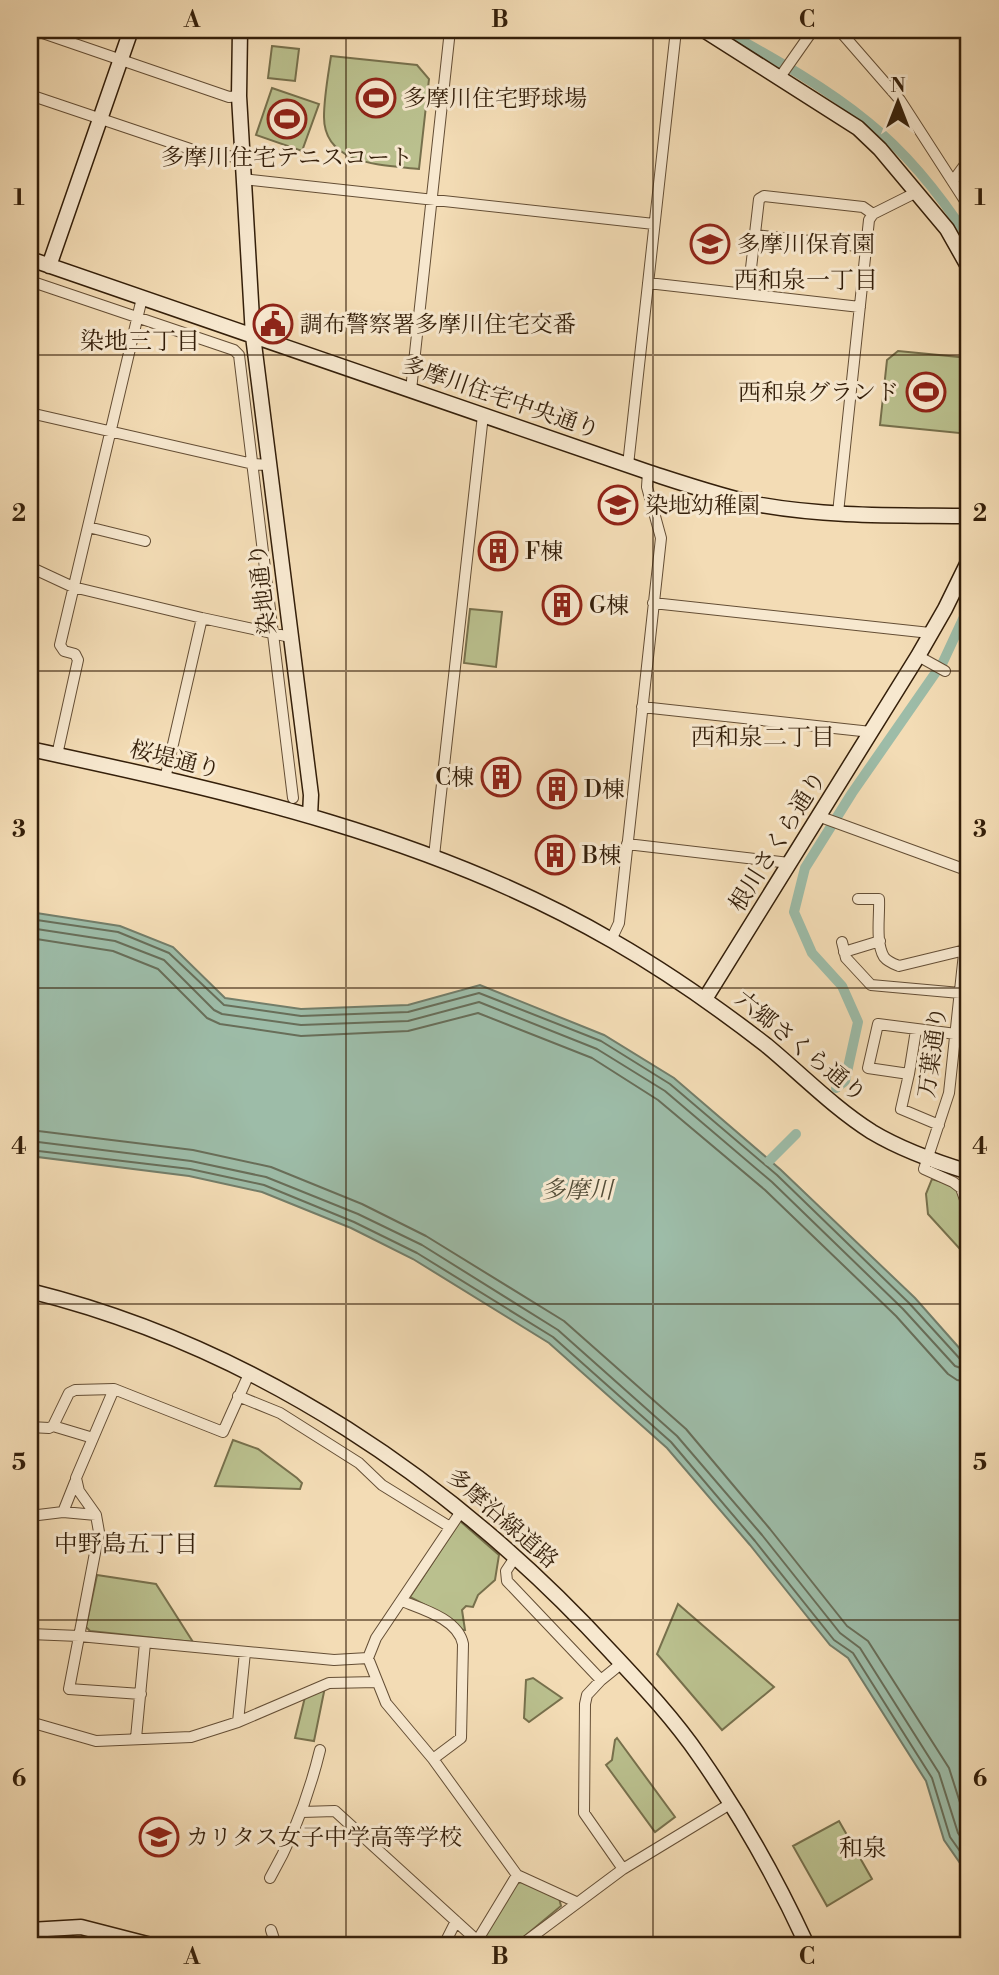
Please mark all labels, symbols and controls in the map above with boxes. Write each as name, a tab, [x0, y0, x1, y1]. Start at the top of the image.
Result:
text: A	[183, 6, 201, 34]
text: B	[491, 6, 509, 34]
text: C	[799, 6, 815, 34]
north arrow	[862, 66, 932, 136]
text: N	[890, 74, 906, 98]
sports icon: 多摩川住宅野球場	[355, 77, 397, 119]
place label: 多摩川住宅野球場	[403, 85, 587, 113]
sports icon: 多摩川住宅テニスコート	[266, 98, 308, 140]
place label: 多摩川住宅テニスコート	[161, 144, 413, 172]
text: 1	[13, 184, 25, 212]
text: 1	[974, 184, 986, 212]
school or university icon: 多摩川保育園	[689, 223, 731, 265]
place label: 多摩川保育園	[737, 231, 875, 259]
district label: 西和泉一丁目	[734, 266, 878, 296]
public building icon: 調布警察署多摩川住宅交番	[252, 303, 294, 345]
place label: 調布警察署多摩川住宅交番	[300, 311, 576, 339]
district label: 染地三丁目	[80, 327, 200, 357]
street label: 多摩川住宅中央通り	[398, 351, 603, 445]
sports icon: 西和泉グランド	[905, 371, 947, 413]
place label: 西和泉グランド	[738, 379, 899, 407]
school or university icon: 染地幼稚園	[597, 484, 639, 526]
place label: 染地幼稚園	[645, 492, 760, 520]
text: 2	[12, 500, 26, 528]
text: 2	[973, 500, 987, 528]
building icon: F棟	[477, 530, 519, 572]
place label: F棟	[525, 538, 563, 566]
street label: 染地通り	[243, 542, 282, 636]
building icon: G棟	[541, 584, 583, 626]
place label: G棟	[589, 592, 629, 620]
district label: 西和泉二丁目	[691, 723, 835, 753]
street label: 桜堤通り	[127, 735, 223, 785]
building icon: C棟	[480, 756, 522, 798]
place label: C棟	[435, 764, 474, 792]
street label: 根川さくら通り	[723, 766, 832, 917]
building icon: D棟	[536, 768, 578, 810]
place label: D棟	[584, 776, 625, 804]
text: 3	[12, 816, 26, 844]
text: 3	[973, 816, 987, 844]
building icon: B棟	[534, 834, 576, 876]
place label: B棟	[581, 842, 621, 870]
street label: 六郷さくら通り	[729, 985, 872, 1108]
street label: 万葉通り	[913, 1005, 953, 1100]
text: 4	[11, 1133, 27, 1161]
text: 4	[972, 1133, 988, 1161]
water label: 多摩川	[541, 1176, 616, 1206]
text: 5	[12, 1449, 26, 1477]
text: 5	[973, 1449, 987, 1477]
street label: 多摩沿線道路	[441, 1463, 564, 1575]
district label: 中野島五丁目	[54, 1530, 198, 1560]
text: 6	[12, 1765, 26, 1793]
text: 6	[973, 1765, 987, 1793]
school or university icon: カリタス女子中学高等学校	[138, 1816, 180, 1858]
place label: カリタス女子中学高等学校	[186, 1824, 462, 1852]
district label: 和泉	[839, 1834, 887, 1864]
text: A	[183, 1943, 201, 1971]
text: B	[491, 1943, 509, 1971]
text: C	[799, 1943, 815, 1971]

